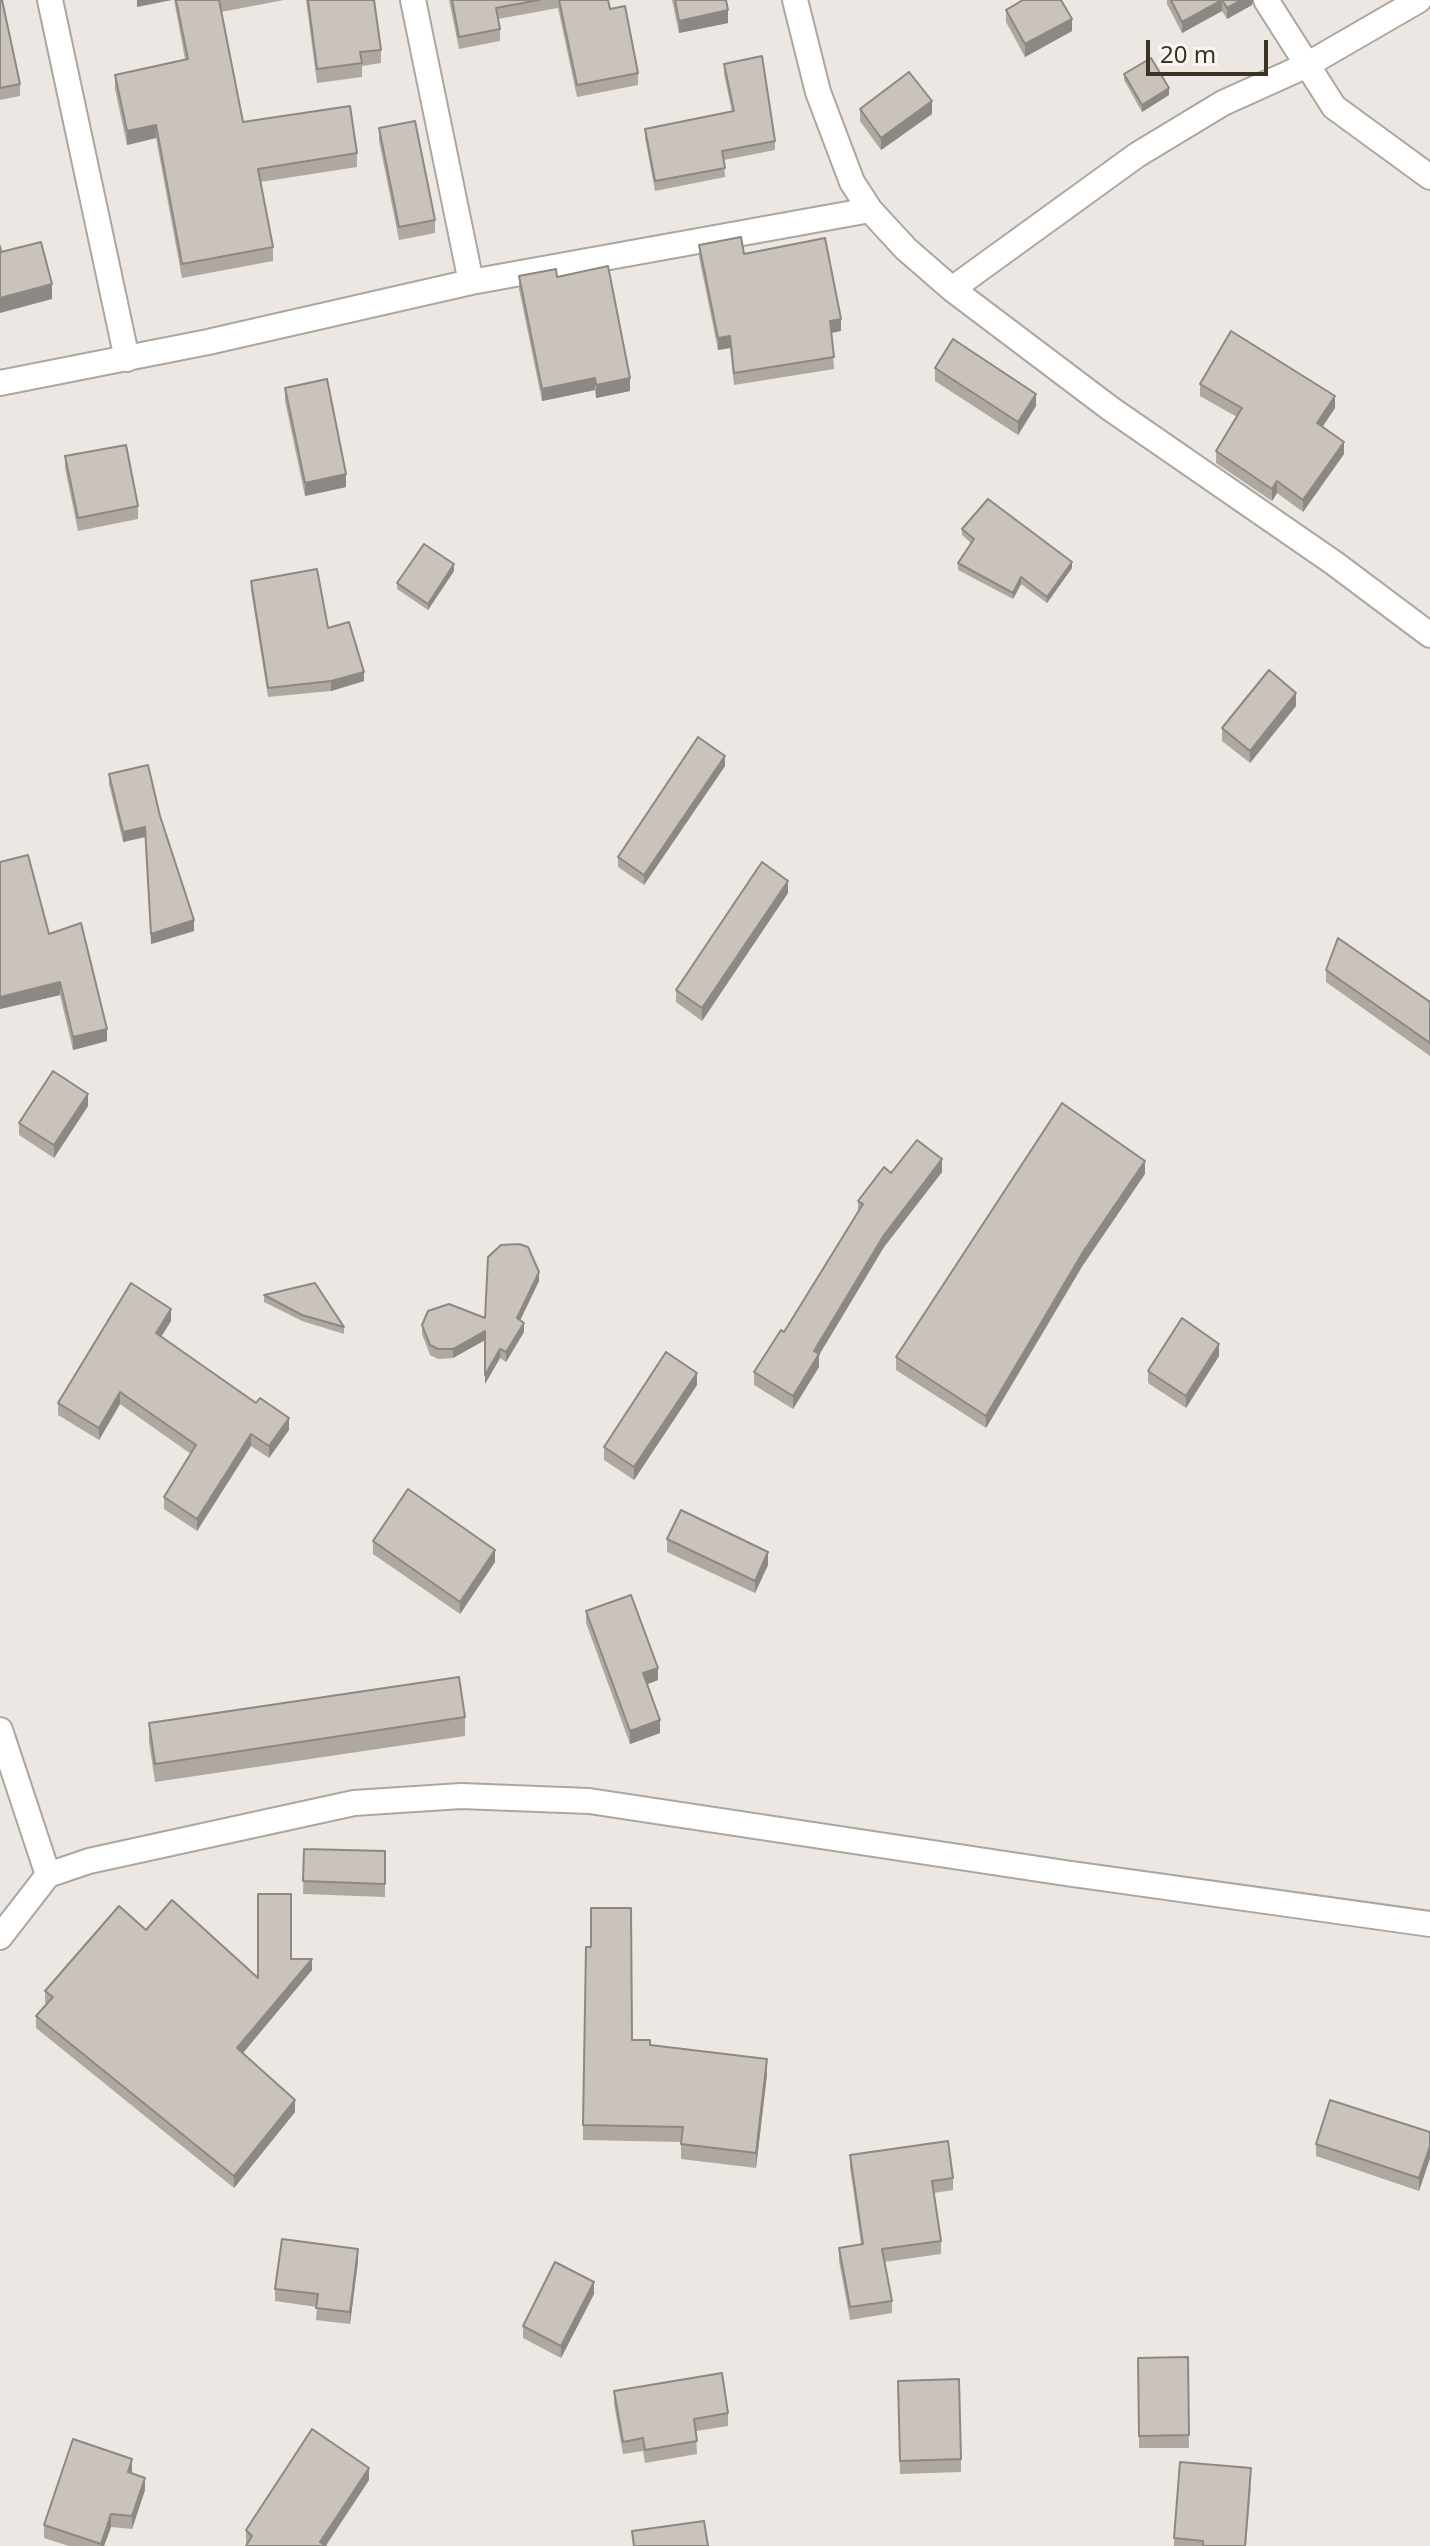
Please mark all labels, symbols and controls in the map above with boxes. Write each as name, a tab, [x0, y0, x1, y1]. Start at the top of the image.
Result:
scale bar	[1150, 24, 1272, 74]
text: 20 m	[1160, 37, 1216, 70]

